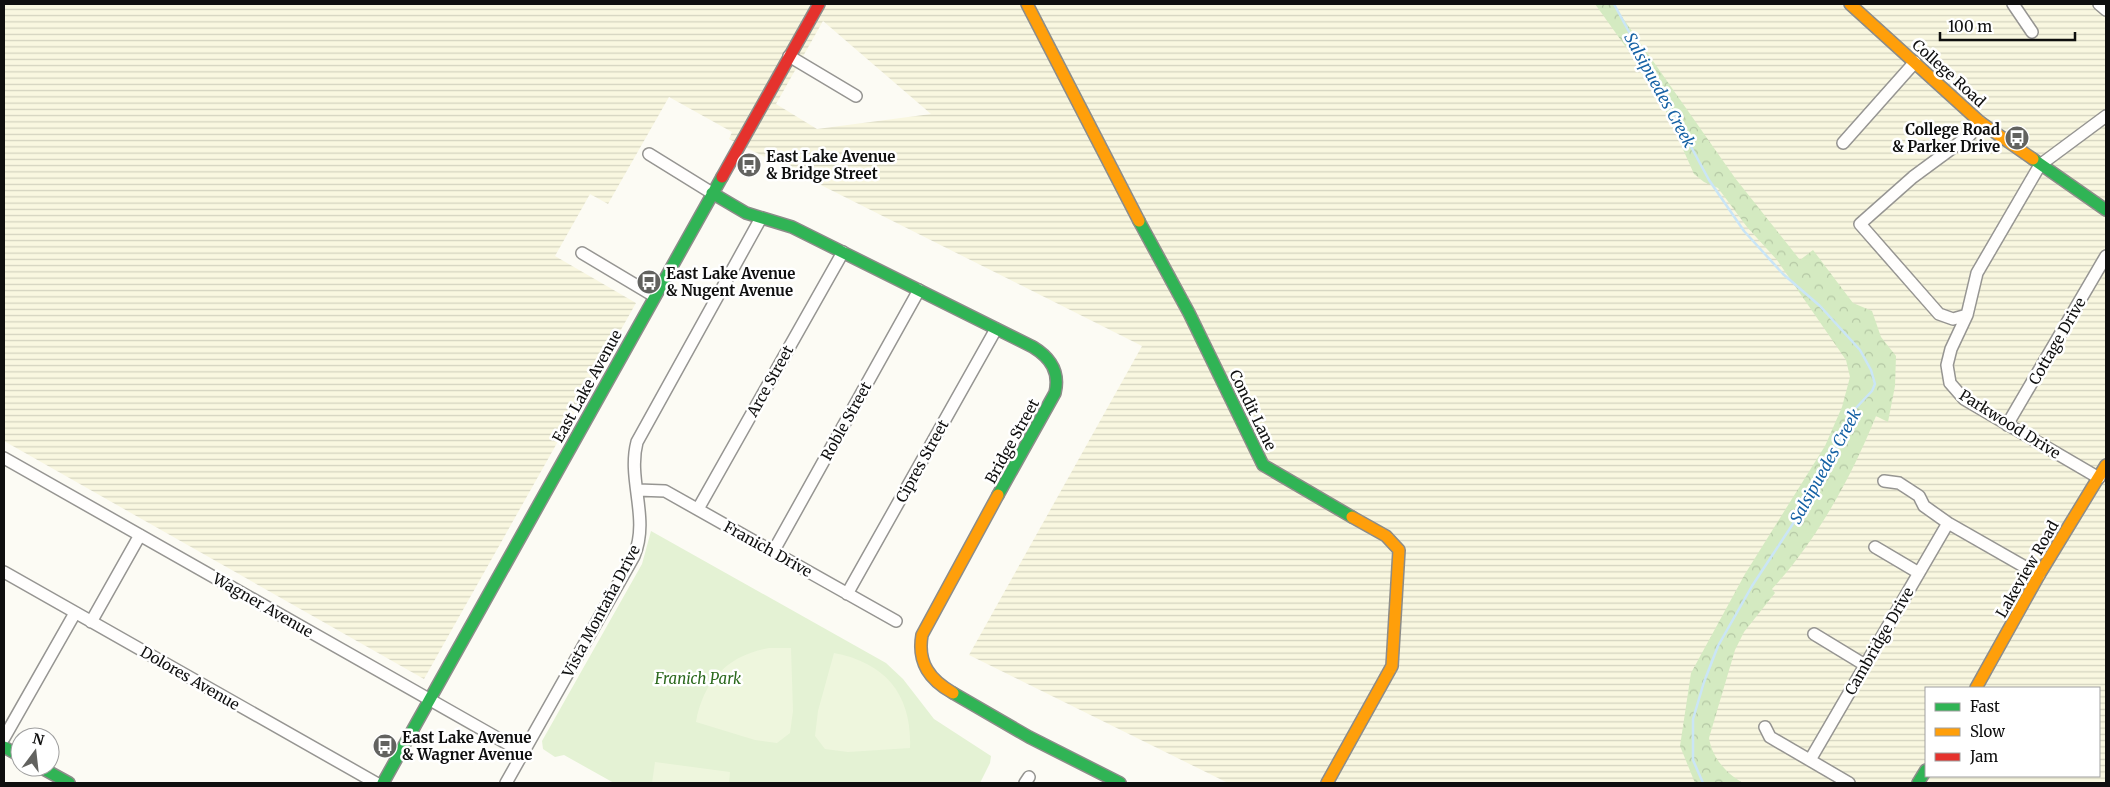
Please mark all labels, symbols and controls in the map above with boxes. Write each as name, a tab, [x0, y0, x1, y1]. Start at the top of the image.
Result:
scale bar	[1940, 10, 2075, 42]
text: 100 m	[1948, 17, 1992, 36]
water label: Salsipuedes Creek	[1620, 29, 1700, 151]
street label: College Road	[1908, 35, 1990, 111]
place label: College Road & Parker Drive	[1892, 120, 2000, 156]
bus stop icon: College Road & Parker Drive	[2004, 125, 2030, 151]
place label: East Lake Avenue & Bridge Street	[766, 147, 895, 183]
bus stop icon: East Lake Avenue & Bridge Street	[736, 152, 762, 178]
place label: East Lake Avenue & Nugent Avenue	[666, 264, 795, 300]
bus stop icon: East Lake Avenue & Nugent Avenue	[636, 269, 662, 295]
street label: Cottage Drive	[2024, 294, 2090, 388]
street label: East Lake Avenue	[548, 326, 626, 446]
street label: Arce Street	[742, 342, 797, 421]
street label: Condit Lane	[1225, 367, 1281, 453]
street label: Roble Street	[817, 378, 875, 464]
street label: Parkwood Drive	[1956, 385, 2064, 463]
street label: Bridge Street	[981, 395, 1043, 487]
water label: Salsipuedes Creek	[1785, 405, 1865, 527]
street label: Cipres Street	[891, 416, 953, 506]
street label: Franich Drive	[721, 517, 816, 581]
street label: Lakeview Road	[1992, 517, 2062, 621]
street label: Vista Montaña Drive	[558, 541, 644, 681]
street label: Wagner Avenue	[209, 568, 317, 641]
street label: Cambridge Drive	[1840, 584, 1918, 698]
street label: Dolores Avenue	[137, 642, 243, 714]
park label: Franich Park	[654, 669, 742, 688]
legend	[1925, 687, 2100, 777]
text: Fast	[1970, 697, 2000, 716]
text: Slow	[1970, 722, 2005, 741]
north arrow	[10, 727, 60, 777]
place label: East Lake Avenue & Wagner Avenue	[402, 728, 532, 764]
text: N	[31, 729, 46, 750]
bus stop icon: East Lake Avenue & Wagner Avenue	[372, 733, 398, 759]
text: Jam	[1969, 747, 1998, 766]

